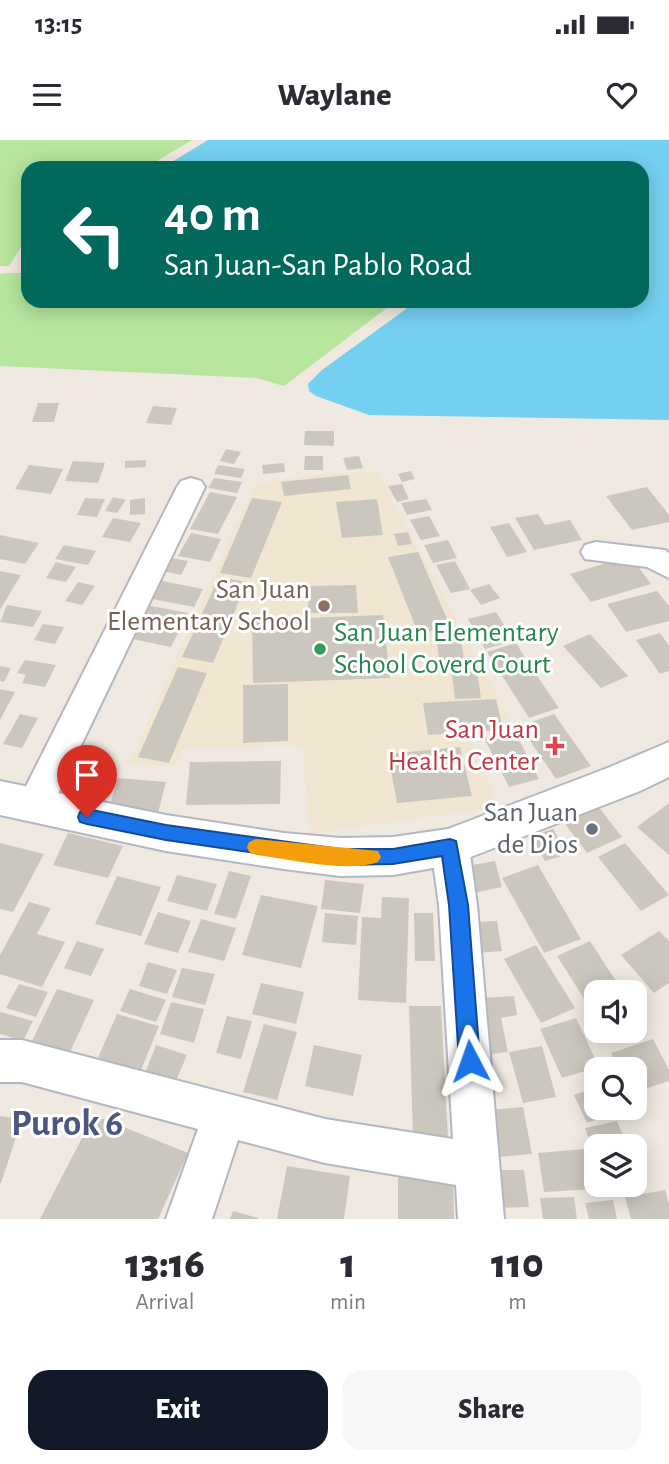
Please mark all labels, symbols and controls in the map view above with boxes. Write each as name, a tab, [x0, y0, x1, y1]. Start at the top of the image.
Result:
text: 13:15	[35, 11, 82, 37]
icon: menu	[28, 76, 66, 114]
icon: heart	[603, 76, 641, 114]
text: Waylane	[278, 79, 391, 111]
icon: left	[49, 189, 140, 280]
text: 40 m	[164, 191, 261, 240]
text: San Juan-San Pablo Road	[164, 249, 472, 281]
place label: San Juan Elementary School	[107, 576, 310, 636]
marker: San Juan Elementary School	[316, 598, 332, 614]
place label: San Juan Elementary School Coverd Court	[334, 619, 559, 679]
marker: San Juan Elementary School Coverd Court	[312, 641, 328, 657]
place label: San Juan Health Center	[388, 716, 539, 776]
marker: San Juan Health Center	[545, 736, 565, 756]
pin	[57, 745, 117, 817]
icon: arrive	[68, 756, 106, 794]
place label: San Juan de Dios	[484, 799, 578, 859]
marker: San Juan de Dios	[584, 821, 600, 837]
map controls	[584, 980, 647, 1197]
button: sound	[584, 980, 647, 1043]
position arrow	[433, 1024, 507, 1098]
button: search	[584, 1057, 647, 1120]
district label: Purok 6	[11, 1105, 123, 1142]
button: layers	[584, 1134, 647, 1197]
text: 13:16	[125, 1243, 205, 1285]
text: 1	[340, 1243, 356, 1285]
text: 110	[491, 1243, 544, 1285]
text: Arrival	[135, 1291, 195, 1314]
text: min	[330, 1291, 366, 1314]
text: m	[508, 1291, 527, 1314]
button: Exit	[28, 1370, 328, 1450]
button: Share	[342, 1370, 641, 1450]

